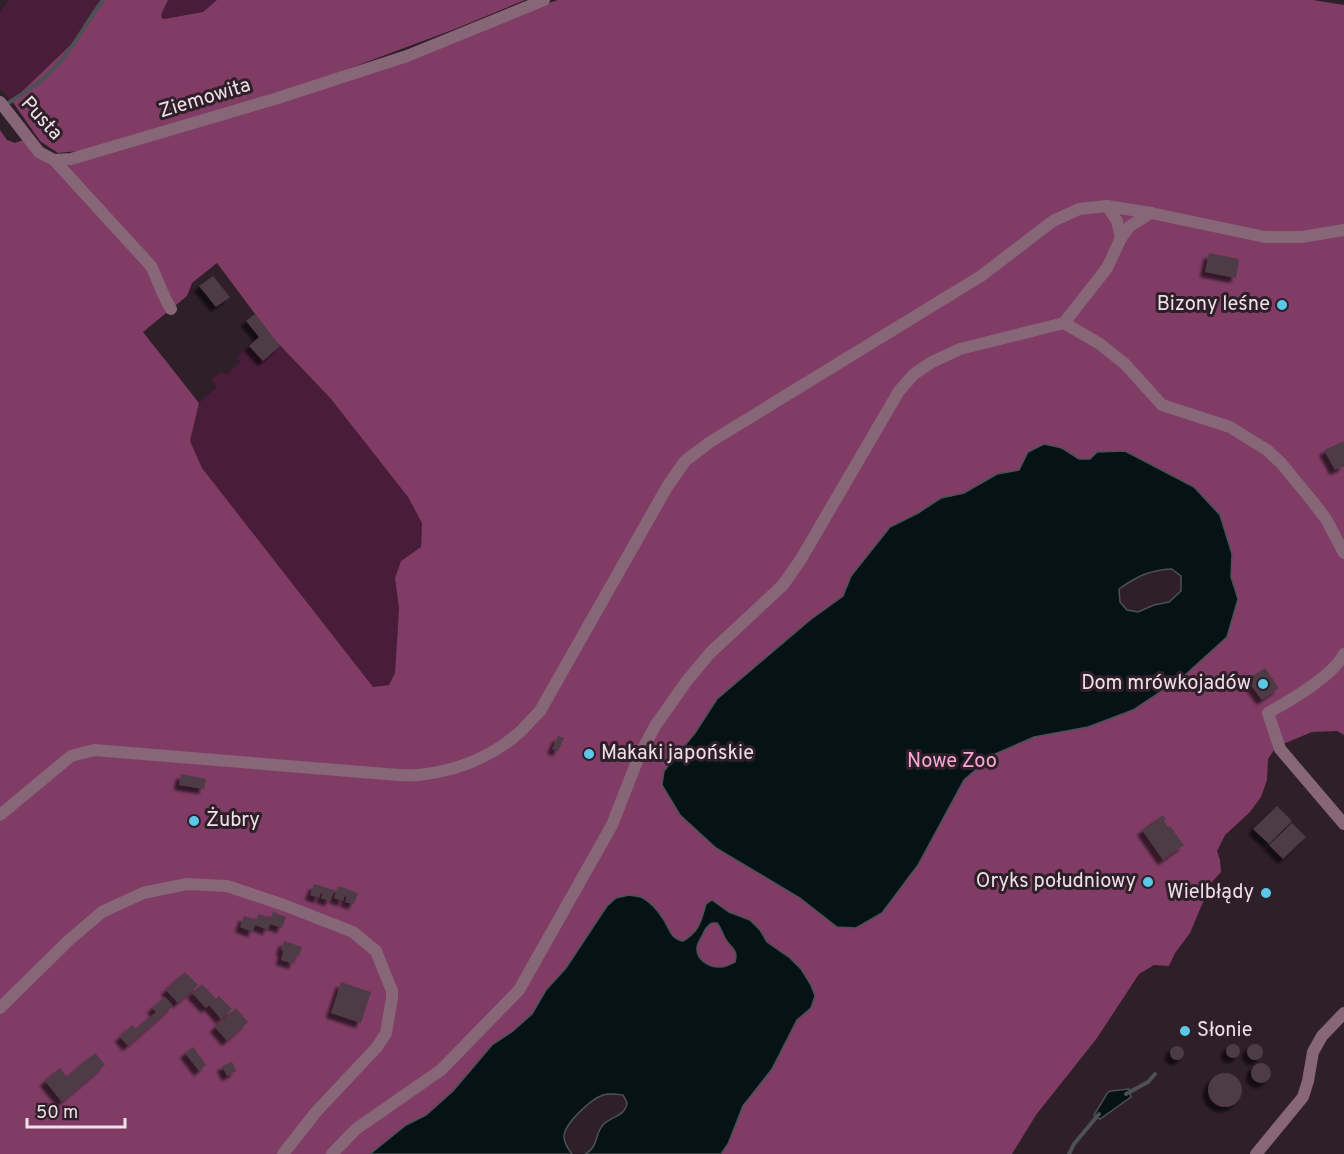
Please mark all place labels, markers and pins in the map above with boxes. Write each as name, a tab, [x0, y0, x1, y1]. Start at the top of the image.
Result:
place label: Bizony leśne	[1157, 292, 1270, 318]
marker: Bizony leśne	[1275, 298, 1289, 312]
place label: Dom mrówkojadów	[1081, 671, 1251, 697]
marker: Dom mrówkojadów	[1256, 677, 1270, 691]
place label: Makaki japońskie	[601, 741, 754, 767]
marker: Makaki japońskie	[582, 747, 596, 761]
place label: Żubry	[206, 807, 260, 834]
marker: Żubry	[187, 814, 201, 828]
place label: Oryks południowy	[976, 869, 1136, 895]
marker: Oryks południowy	[1141, 875, 1155, 889]
place label: Wielbłądy	[1167, 880, 1254, 906]
marker: Wielbłądy	[1259, 886, 1273, 900]
place label: Słonie	[1197, 1018, 1252, 1044]
marker: Słonie	[1178, 1024, 1192, 1038]

